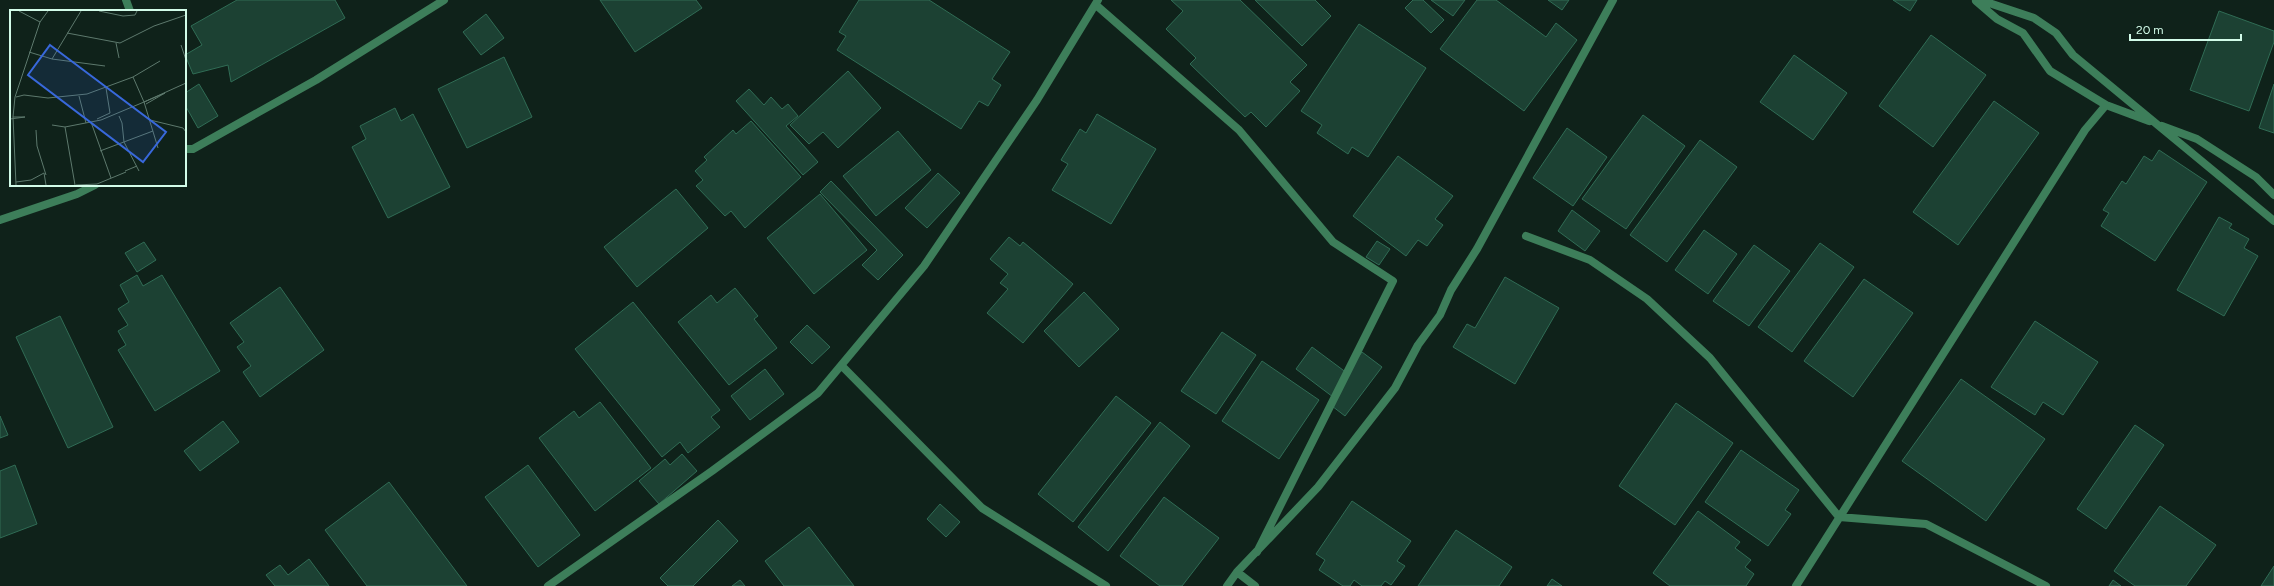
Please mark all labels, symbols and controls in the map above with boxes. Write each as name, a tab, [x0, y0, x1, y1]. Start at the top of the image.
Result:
inset map	[10, 10, 186, 186]
scale bar	[2130, 16, 2241, 42]
text: 20 m	[2136, 23, 2164, 37]

